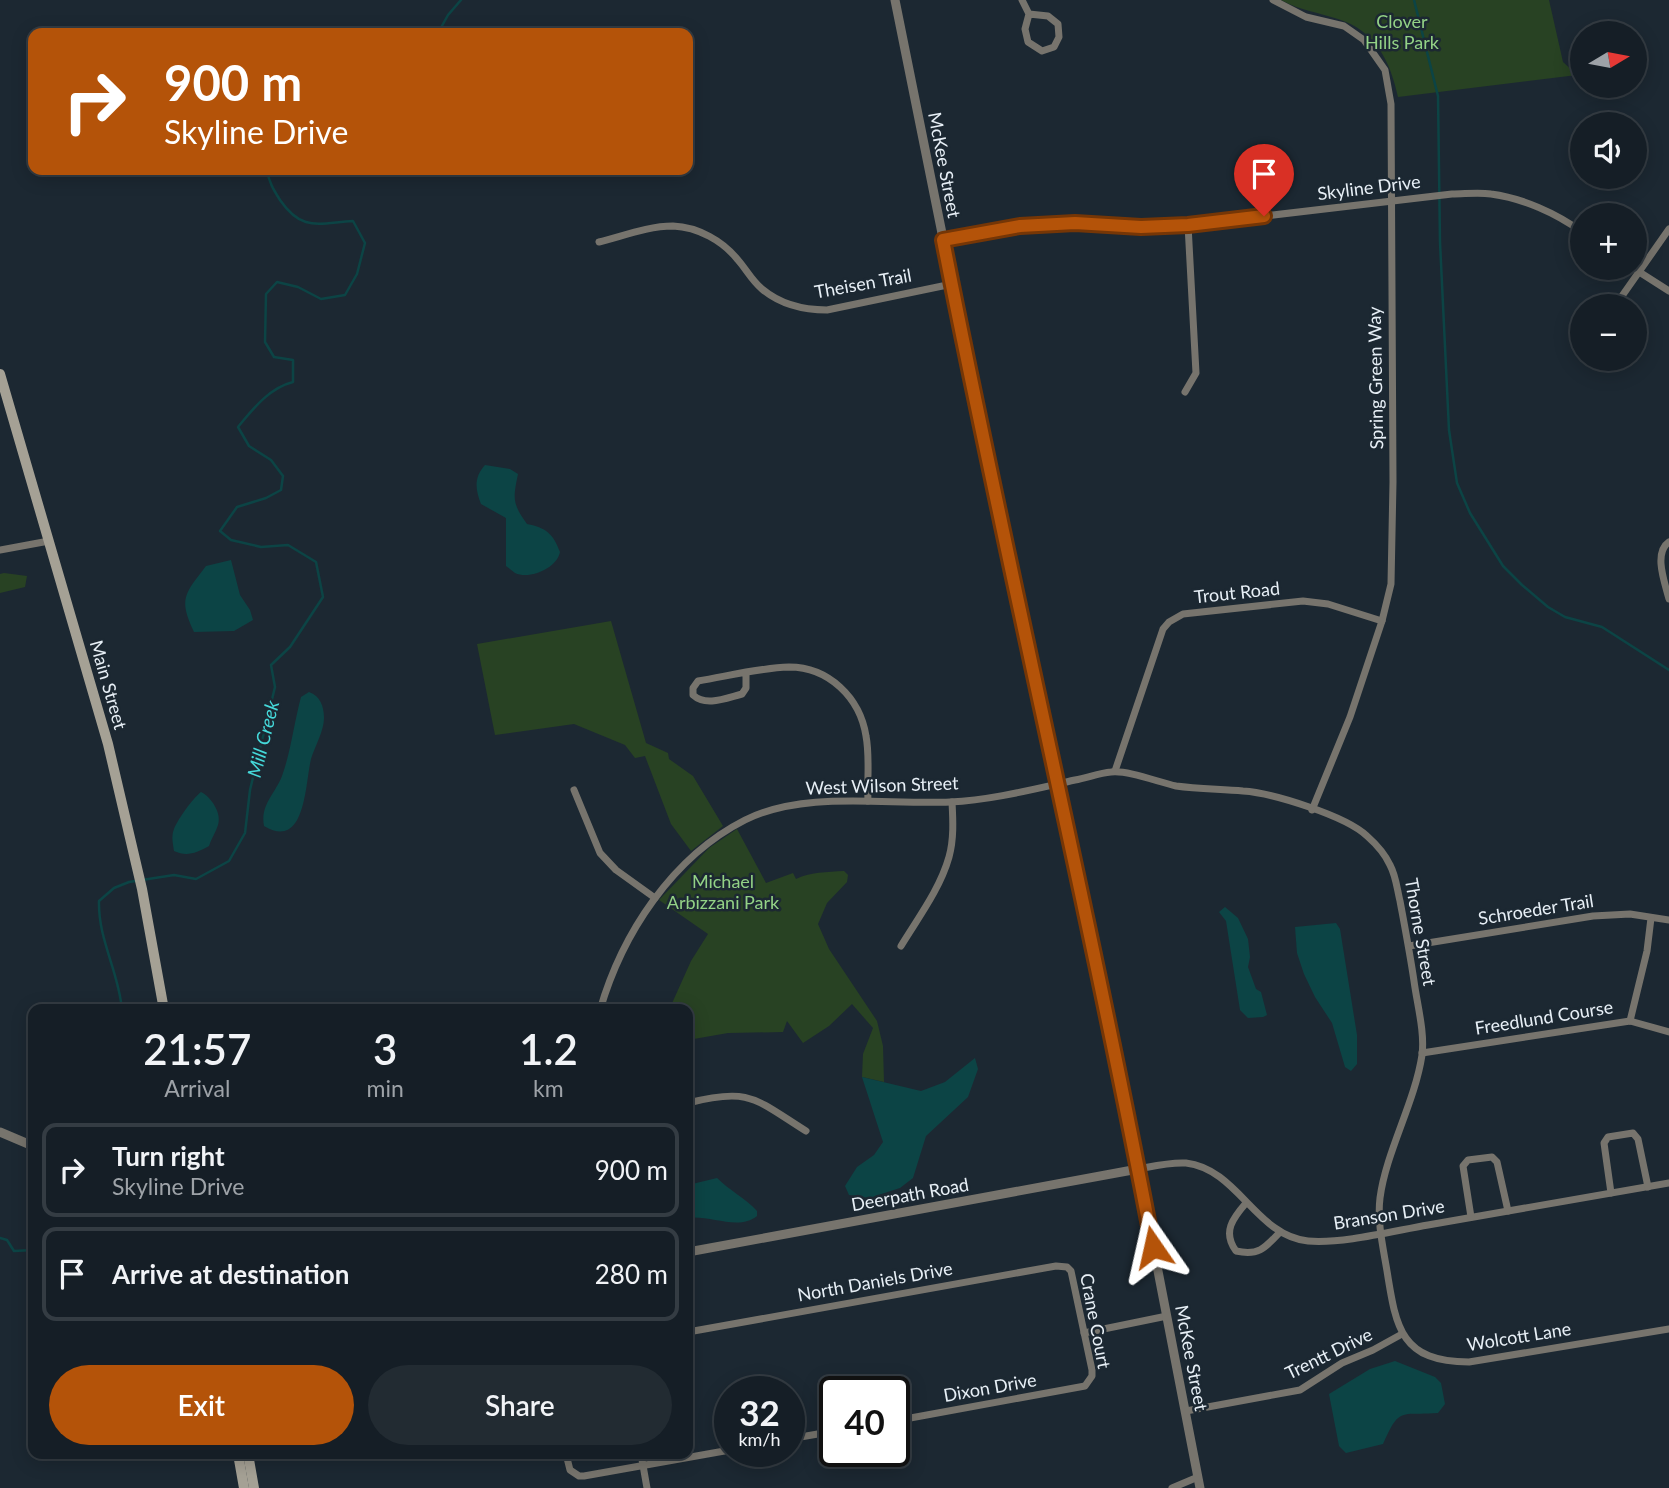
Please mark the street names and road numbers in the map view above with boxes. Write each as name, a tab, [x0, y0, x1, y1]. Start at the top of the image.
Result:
street label: McKee Street	[924, 110, 966, 220]
street label: Skyline Drive	[1316, 170, 1422, 204]
street label: Theisen Trail	[812, 264, 913, 302]
street label: Spring Green Way	[1363, 306, 1387, 450]
street label: Trout Road	[1193, 577, 1281, 607]
street label: Main Street	[86, 638, 132, 732]
street label: West Wilson Street	[805, 771, 959, 799]
street label: Thorne Street	[1401, 876, 1441, 988]
street label: Schroeder Trail	[1477, 889, 1595, 929]
street label: Freedlund Course	[1473, 995, 1614, 1039]
street label: Deerpath Road	[849, 1173, 970, 1215]
street label: Branson Drive	[1332, 1194, 1446, 1234]
street label: North Daniels Drive	[796, 1257, 954, 1305]
street label: Crane Court	[1076, 1271, 1116, 1371]
street label: McKee Street	[1171, 1303, 1213, 1413]
street label: Wolcott Lane	[1465, 1317, 1573, 1355]
street label: Trentt Drive	[1281, 1323, 1376, 1384]
street label: Dixon Drive	[942, 1368, 1038, 1406]

